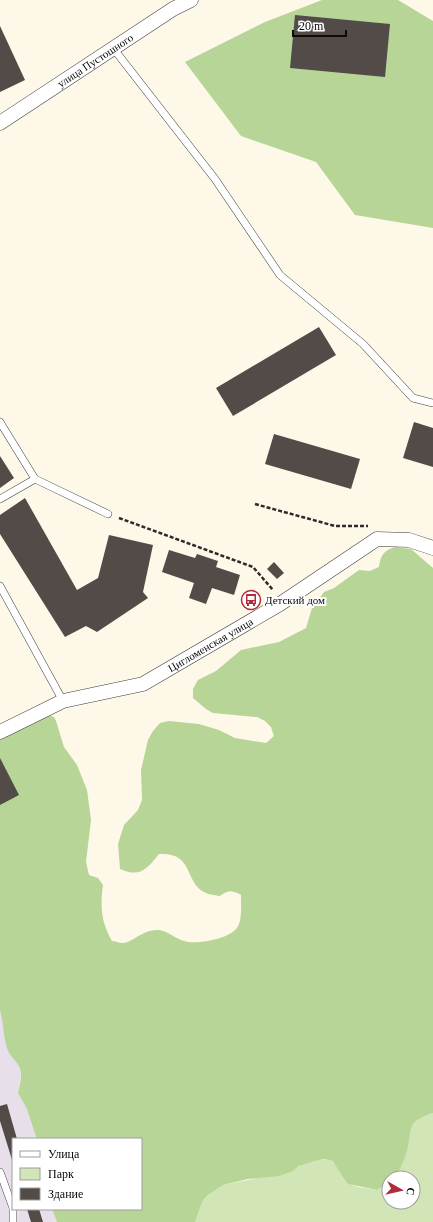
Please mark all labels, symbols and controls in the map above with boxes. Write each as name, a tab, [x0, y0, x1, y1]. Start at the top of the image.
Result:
scale bar	[293, 12, 346, 38]
text: 20 m	[299, 19, 324, 33]
street label: улица Пустошного	[55, 31, 136, 90]
bus stop icon: Детский дом	[240, 589, 262, 611]
place label: Детский дом	[265, 594, 325, 606]
street label: Цигломенская улица	[166, 615, 255, 674]
legend	[12, 1138, 142, 1210]
text: Улица	[48, 1147, 80, 1161]
text: Парк	[48, 1167, 74, 1181]
north arrow	[381, 1170, 421, 1210]
text: Здание	[48, 1187, 83, 1201]
text: С	[404, 1187, 417, 1196]

